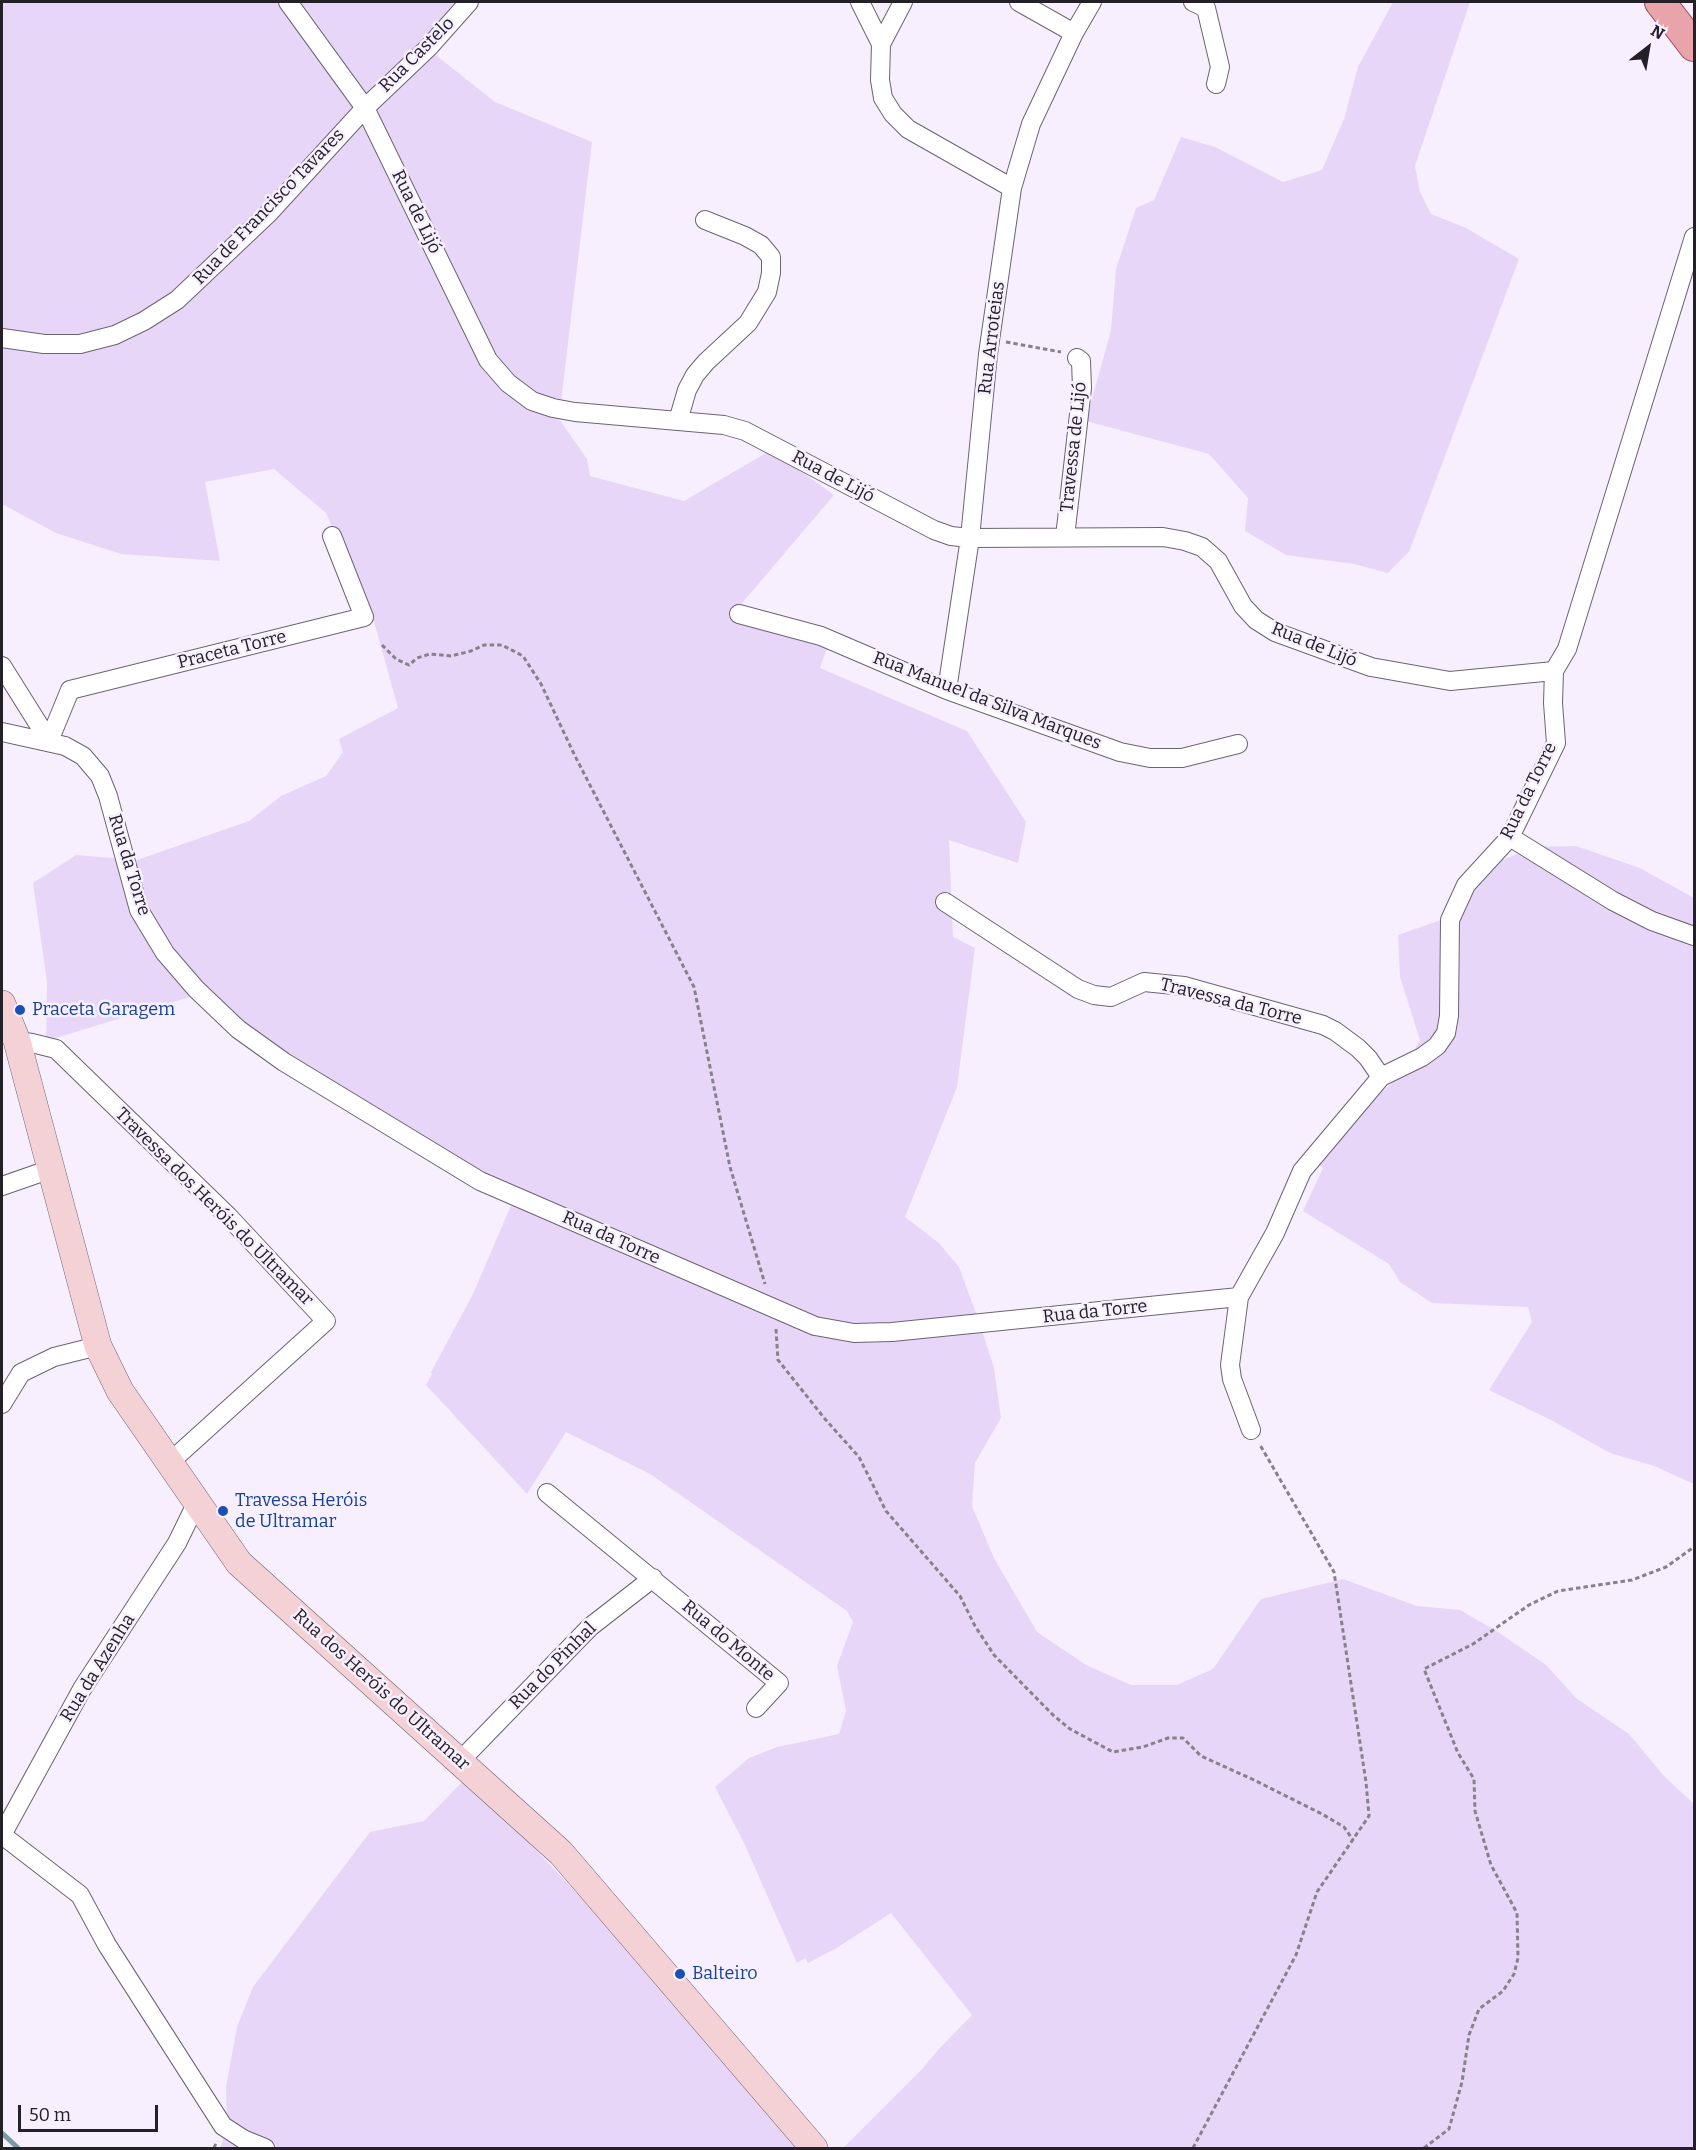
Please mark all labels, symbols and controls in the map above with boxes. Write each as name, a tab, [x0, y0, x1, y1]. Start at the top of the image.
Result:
street label: Rua Castelo	[375, 13, 459, 97]
north arrow	[1618, 18, 1678, 78]
text: N	[1647, 21, 1668, 43]
street label: Rua de Francisco Tavares	[189, 125, 349, 289]
street label: Rua de Lijó	[386, 167, 446, 257]
street label: Rua Arroteias	[974, 280, 1010, 396]
street label: Travessa de Lijó	[1056, 381, 1092, 513]
street label: Rua de Lijó	[788, 446, 878, 508]
street label: Rua de Lijó	[1268, 618, 1360, 672]
street label: Praceta Torre	[175, 626, 289, 674]
street label: Rua Manuel da Silva Marques	[870, 647, 1104, 755]
street label: Rua da Torre	[1496, 739, 1562, 843]
street label: Rua da Torre	[103, 812, 155, 918]
street label: Travessa da Torre	[1158, 974, 1304, 1030]
place label: Praceta Garagem	[32, 999, 175, 1021]
marker: Praceta Garagem	[13, 1003, 27, 1017]
street label: Travessa dos Heróis do Ultramar	[110, 1103, 318, 1311]
street label: Rua da Torre	[559, 1207, 663, 1269]
street label: Rua da Torre	[1042, 1296, 1148, 1328]
place label: Travessa Heróis de Ultramar	[235, 1490, 367, 1532]
marker: Travessa Heróis de Ultramar	[216, 1504, 230, 1518]
street label: Rua do Monte	[677, 1596, 779, 1686]
street label: Rua dos Heróis do Ultramar	[288, 1605, 474, 1775]
street label: Rua da Azenha	[56, 1610, 140, 1726]
street label: Rua do Pinhal	[505, 1618, 601, 1714]
place label: Balteiro	[692, 1963, 758, 1985]
marker: Balteiro	[673, 1967, 687, 1981]
scale bar	[21, 2093, 160, 2131]
text: 50 m	[29, 2104, 71, 2126]

